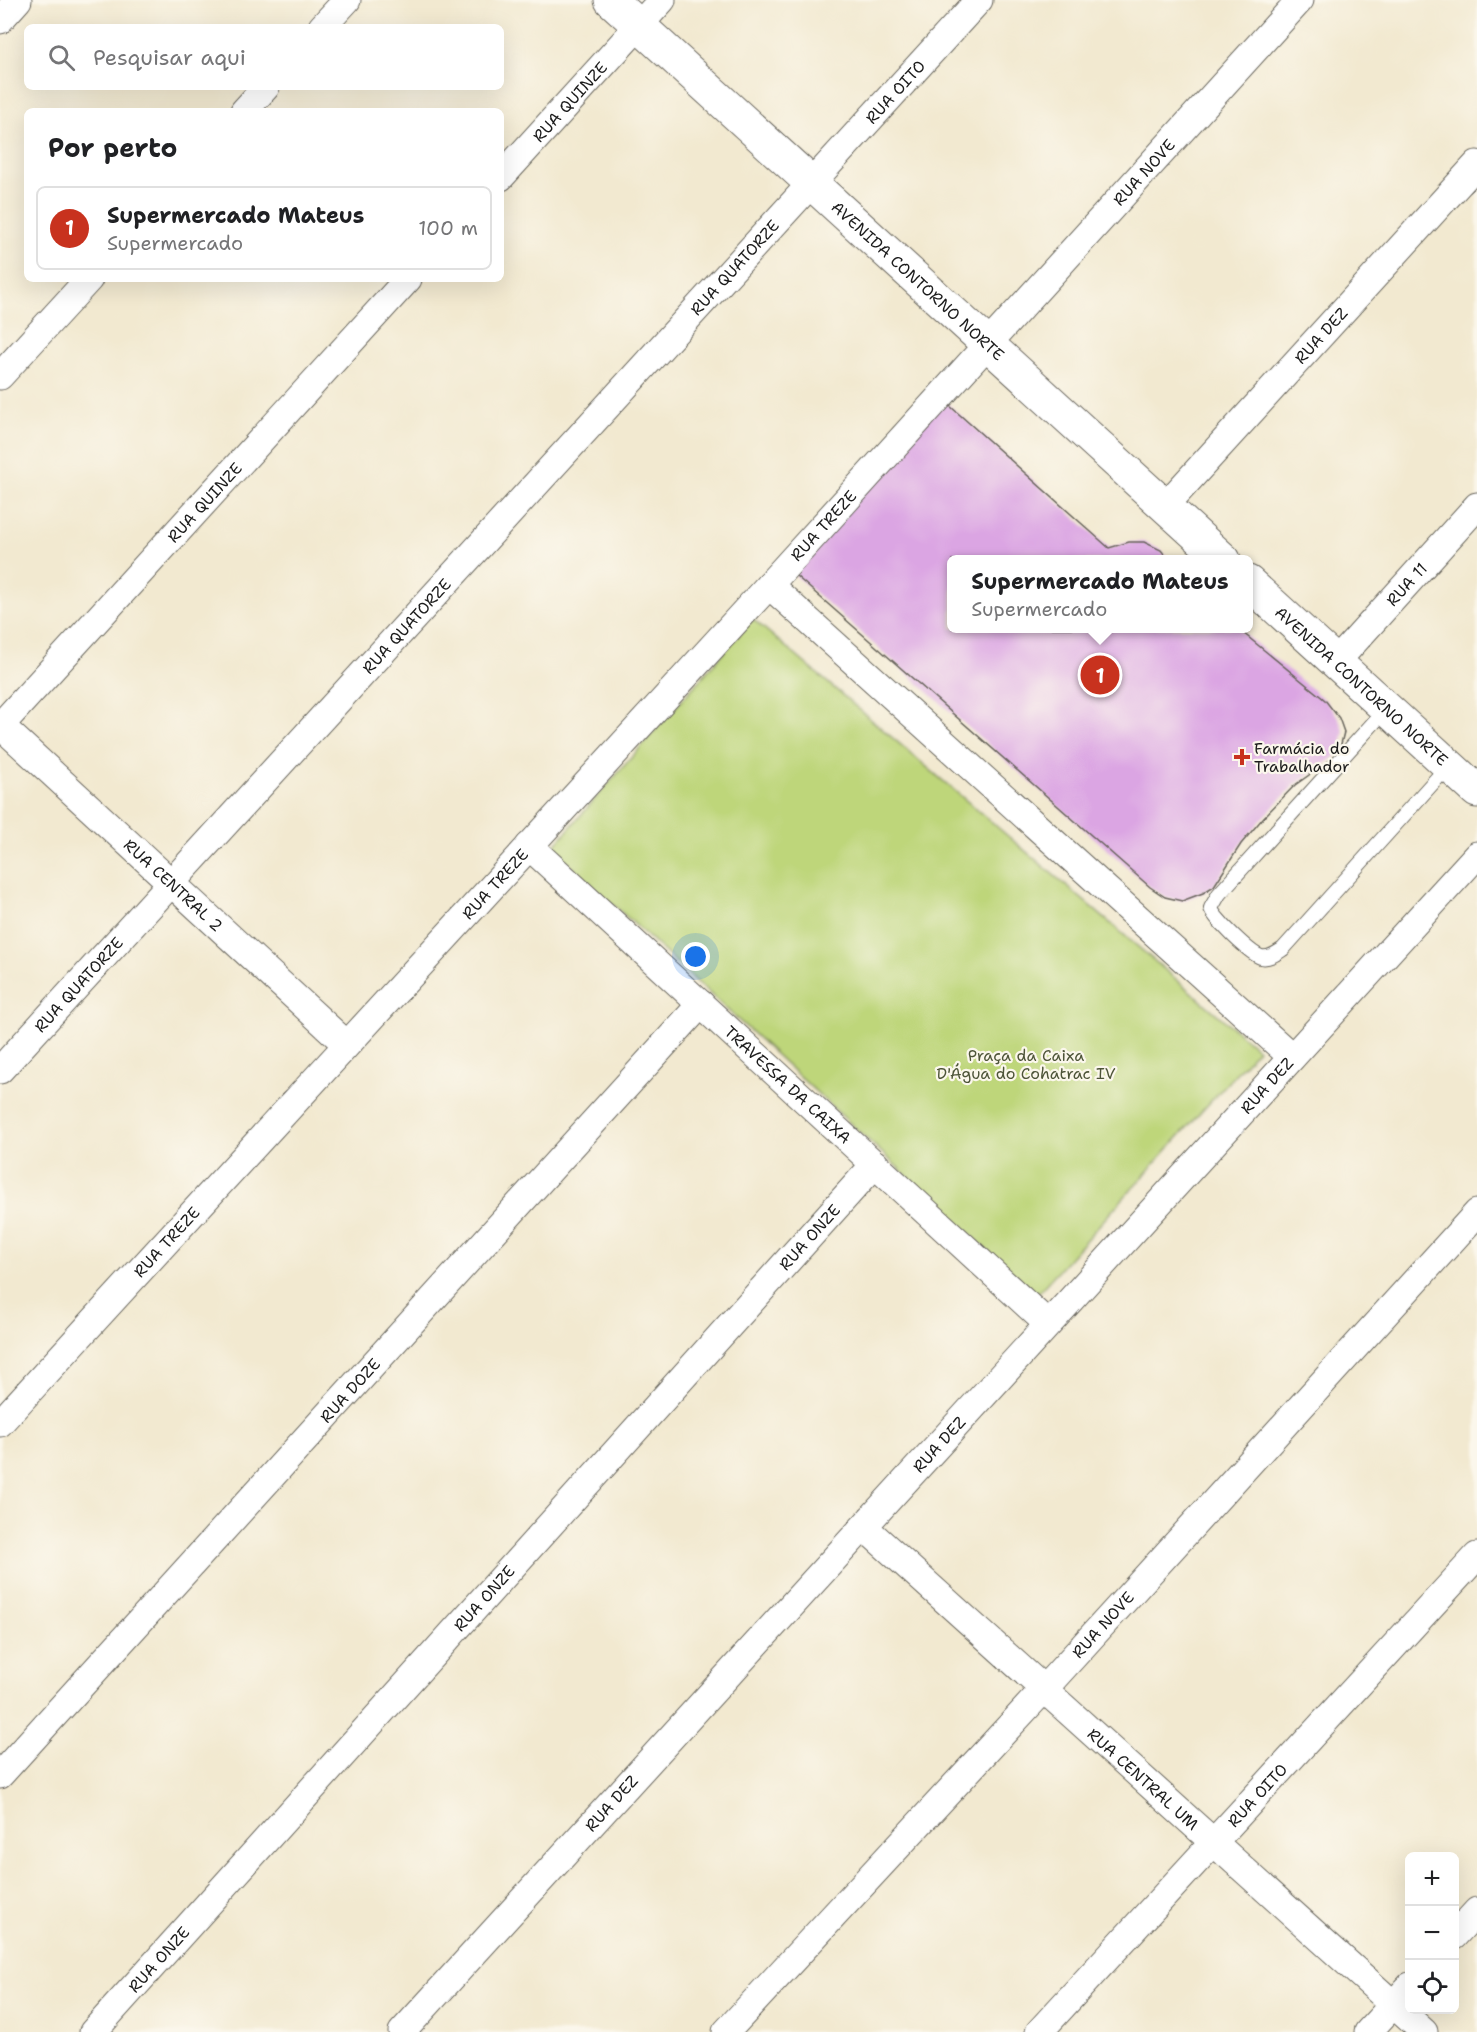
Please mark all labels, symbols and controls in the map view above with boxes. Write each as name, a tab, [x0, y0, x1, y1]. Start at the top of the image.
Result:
search box	[24, 24, 504, 90]
icon: search	[45, 41, 78, 74]
text: Pesquisar aqui	[93, 43, 246, 72]
street label: RUA OITO	[861, 55, 930, 128]
street label: RUA QUINZE	[528, 57, 612, 146]
text: Por perto	[48, 130, 177, 165]
street label: RUA NOVE	[1108, 134, 1179, 210]
street label: AVENIDA CONTORNO NORTE	[827, 196, 1009, 365]
text: Supermercado Mateus	[107, 201, 364, 230]
text: 1	[65, 215, 74, 241]
text: 100 m	[418, 215, 478, 241]
street label: RUA QUATORZE	[685, 215, 783, 320]
text: Supermercado	[107, 230, 243, 256]
street label: RUA DEZ	[1290, 302, 1352, 368]
street label: RUA QUINZE	[162, 458, 246, 547]
street label: RUA TREZE	[786, 485, 861, 565]
popup	[947, 555, 1253, 633]
street label: RUA 11	[1381, 558, 1432, 610]
text: Supermercado Mateus	[971, 567, 1229, 596]
street label: RUA QUATORZE	[357, 574, 455, 678]
text: Supermercado	[971, 596, 1107, 622]
street label: AVENIDA CONTORNO NORTE	[1271, 602, 1453, 770]
pin: 1	[1080, 652, 1120, 698]
place label: Farmácia do Trabalhador	[1254, 738, 1350, 777]
marker: Farmácia do Trabalhador	[1235, 750, 1249, 764]
street label: RUA CENTRAL 2	[119, 834, 228, 936]
street label: RUA TREZE	[457, 844, 533, 923]
street label: RUA QUATORZE	[29, 932, 127, 1037]
your location	[681, 942, 710, 971]
street label: TRAVESSA DA CAIXA	[720, 1021, 856, 1148]
park label: Praça da Caixa D'Água do Cohatrac IV	[937, 1045, 1116, 1084]
street label: RUA DEZ	[1235, 1053, 1298, 1118]
street label: RUA ONZE	[774, 1200, 844, 1275]
street label: RUA TREZE	[129, 1202, 204, 1282]
street label: RUA DOZE	[315, 1353, 385, 1427]
street label: RUA DEZ	[908, 1411, 970, 1477]
street label: RUA ONZE	[449, 1561, 519, 1636]
street label: RUA NOVE	[1067, 1587, 1138, 1662]
street label: RUA CENTRAL UM	[1083, 1723, 1203, 1834]
street label: RUA OITO	[1223, 1759, 1292, 1831]
street label: RUA DEZ	[580, 1770, 642, 1836]
map controls	[1405, 1852, 1459, 2014]
button: +	[1405, 1852, 1459, 1906]
button: −	[1405, 1906, 1459, 1960]
street label: RUA ONZE	[123, 1922, 194, 1997]
button: locate	[1405, 1960, 1459, 2014]

